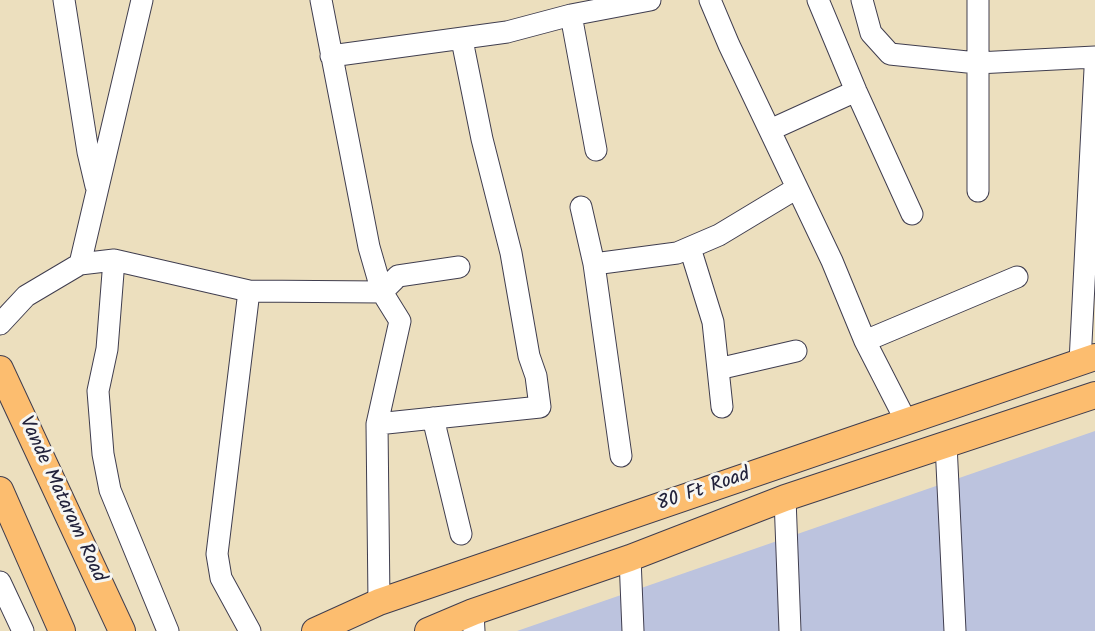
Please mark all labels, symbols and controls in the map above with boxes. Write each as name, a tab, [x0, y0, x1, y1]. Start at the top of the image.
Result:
street label: Vande Mataram Road	[12, 413, 110, 587]
street label: 80 Ft Road	[655, 464, 753, 518]

